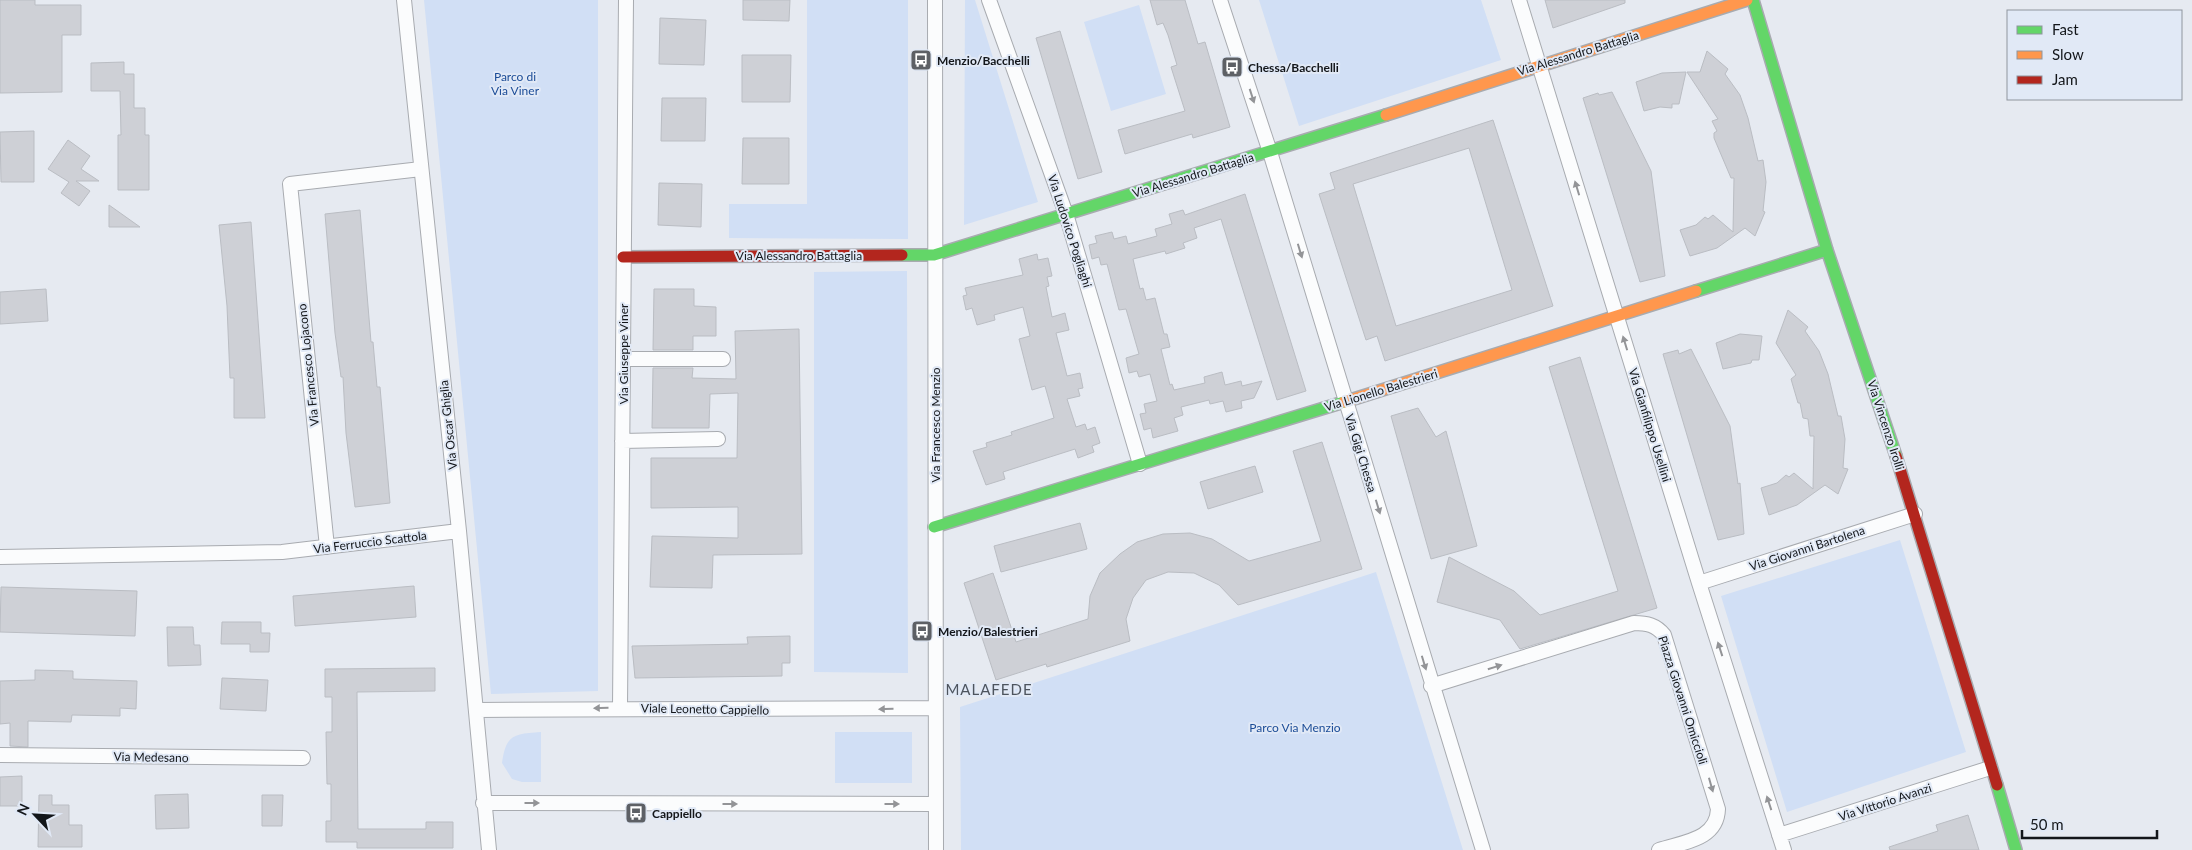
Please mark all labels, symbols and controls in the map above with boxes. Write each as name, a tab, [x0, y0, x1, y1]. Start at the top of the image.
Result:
legend	[2007, 10, 2182, 100]
text: Fast	[2052, 20, 2079, 38]
street label: Via Alessandro Battaglia	[1515, 27, 1641, 79]
text: Slow	[2052, 45, 2084, 63]
bus stop icon: Menzio/Bacchelli	[909, 48, 933, 72]
place label: Menzio/Bacchelli	[937, 53, 1030, 68]
bus stop icon: Chessa/Bacchelli	[1220, 55, 1244, 79]
place label: Chessa/Bacchelli	[1248, 60, 1339, 75]
park label: Parco di Via Viner	[491, 69, 540, 98]
text: Jam	[2052, 70, 2078, 88]
one-way arrow	[1249, 89, 1256, 104]
street label: Via Alessandro Battaglia	[1130, 149, 1256, 201]
street label: Via Ludovico Pogliaghi	[1045, 173, 1095, 289]
one-way arrow	[1573, 180, 1580, 195]
one-way arrow	[1297, 244, 1305, 259]
street label: Via Alessandro Battaglia	[736, 248, 862, 263]
street label: Via Francesco Lojacono	[294, 303, 322, 427]
street label: Via Giuseppe Viner	[616, 303, 631, 404]
one-way arrow	[1620, 335, 1628, 350]
street label: Via Lionello Balestrieri	[1323, 366, 1440, 414]
street label: Via Gianfilippo Usellini	[1626, 366, 1675, 484]
street label: Via Francesco Menzio	[928, 367, 943, 483]
street label: Via Vincenzo Irolli	[1864, 378, 1908, 472]
street label: Via Oscar Ghiglia	[436, 380, 460, 470]
street label: Via Gigi Chessa	[1342, 412, 1380, 494]
one-way arrow	[1374, 500, 1382, 515]
street label: Via Giovanni Bartolena	[1747, 522, 1867, 574]
street label: Via Ferruccio Scattola	[312, 528, 428, 556]
bus stop icon: Menzio/Balestrieri	[910, 619, 934, 643]
place label: Menzio/Balestrieri	[938, 624, 1038, 639]
street label: Piazza Giovanni Omiccioli	[1655, 634, 1711, 766]
one-way arrow	[1715, 641, 1723, 656]
one-way arrow	[1421, 656, 1429, 671]
one-way arrow	[1487, 662, 1502, 670]
district label: MALAFEDE	[945, 680, 1033, 698]
street label: Viale Leonetto Cappiello	[641, 700, 769, 718]
one-way arrow	[592, 704, 608, 712]
one-way arrow	[877, 705, 893, 713]
park label: Parco Via Menzio	[1249, 720, 1341, 735]
street label: Via Medesano	[113, 749, 189, 765]
one-way arrow	[1707, 778, 1715, 793]
street label: Via Vittorio Avanzi	[1837, 780, 1934, 824]
north arrow	[10, 790, 60, 840]
one-way arrow	[1765, 796, 1773, 811]
one-way arrow	[524, 799, 540, 807]
one-way arrow	[722, 800, 738, 808]
one-way arrow	[884, 800, 900, 808]
text: N	[13, 801, 33, 818]
bus stop icon: Cappiello	[624, 801, 648, 825]
place label: Cappiello	[652, 806, 702, 821]
scale bar	[2022, 808, 2157, 840]
text: 50 m	[2030, 815, 2064, 833]

